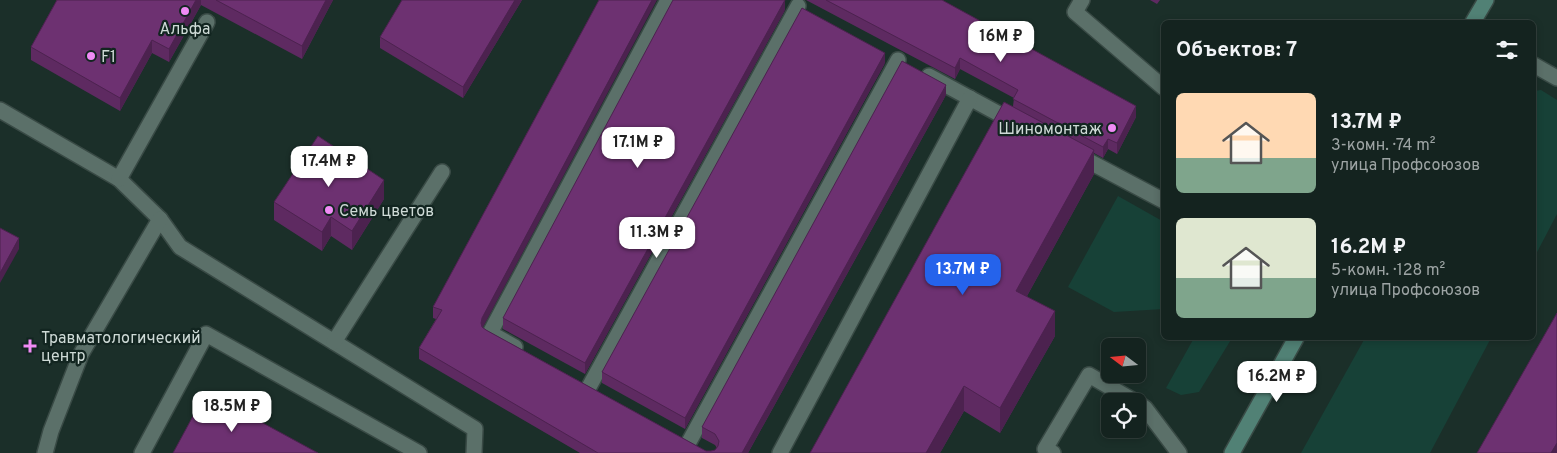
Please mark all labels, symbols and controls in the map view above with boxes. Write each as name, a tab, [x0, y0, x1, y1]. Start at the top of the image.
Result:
marker: Альфа	[179, 5, 191, 17]
place label: Альфа	[160, 20, 210, 40]
pin: 16M ₽	[966, 20, 1036, 63]
text: 16M ₽	[979, 27, 1023, 47]
icon: filters	[1493, 36, 1521, 64]
text: Объектов: 7	[1176, 37, 1297, 64]
place label: F1	[101, 48, 116, 68]
marker: F1	[85, 50, 97, 62]
text: 13.7M ₽	[1331, 109, 1402, 136]
icon: home	[1216, 113, 1276, 173]
place label: Шиномонтаж	[998, 120, 1102, 140]
marker: Шиномонтаж	[1106, 122, 1118, 134]
pin: 17.1M ₽	[592, 126, 684, 169]
text: 17.1M ₽	[613, 133, 663, 153]
text: 3-комн. · 74 m²	[1331, 136, 1435, 156]
pin: 17.4M ₽	[283, 146, 375, 188]
text: 17.4M ₽	[302, 152, 356, 172]
text: улица Профсоюзов	[1331, 156, 1480, 176]
place label: Семь цветов	[339, 202, 434, 222]
marker: Семь цветов	[323, 204, 335, 216]
pin: 11.3M ₽	[611, 216, 703, 259]
text: 11.3M ₽	[630, 223, 684, 243]
text: 16.2M ₽	[1331, 234, 1406, 261]
icon: home	[1216, 238, 1276, 298]
pin: 13.7M ₽	[917, 254, 1009, 296]
text: 13.7M ₽	[936, 260, 990, 280]
text: 5-комн. · 128 m²	[1331, 261, 1445, 281]
text: улица Профсоюзов	[1331, 281, 1480, 301]
place label: Травматологический центр	[41, 329, 201, 367]
north arrow	[1101, 338, 1146, 382]
map controls	[1101, 338, 1146, 438]
marker: Травматологический центр	[23, 339, 37, 353]
pin: 16.2M ₽	[1231, 360, 1323, 403]
text: 16.2M ₽	[1248, 367, 1306, 387]
pin: 18.5M ₽	[186, 390, 278, 433]
button: locate	[1101, 393, 1146, 438]
text: 18.5M ₽	[203, 397, 261, 417]

